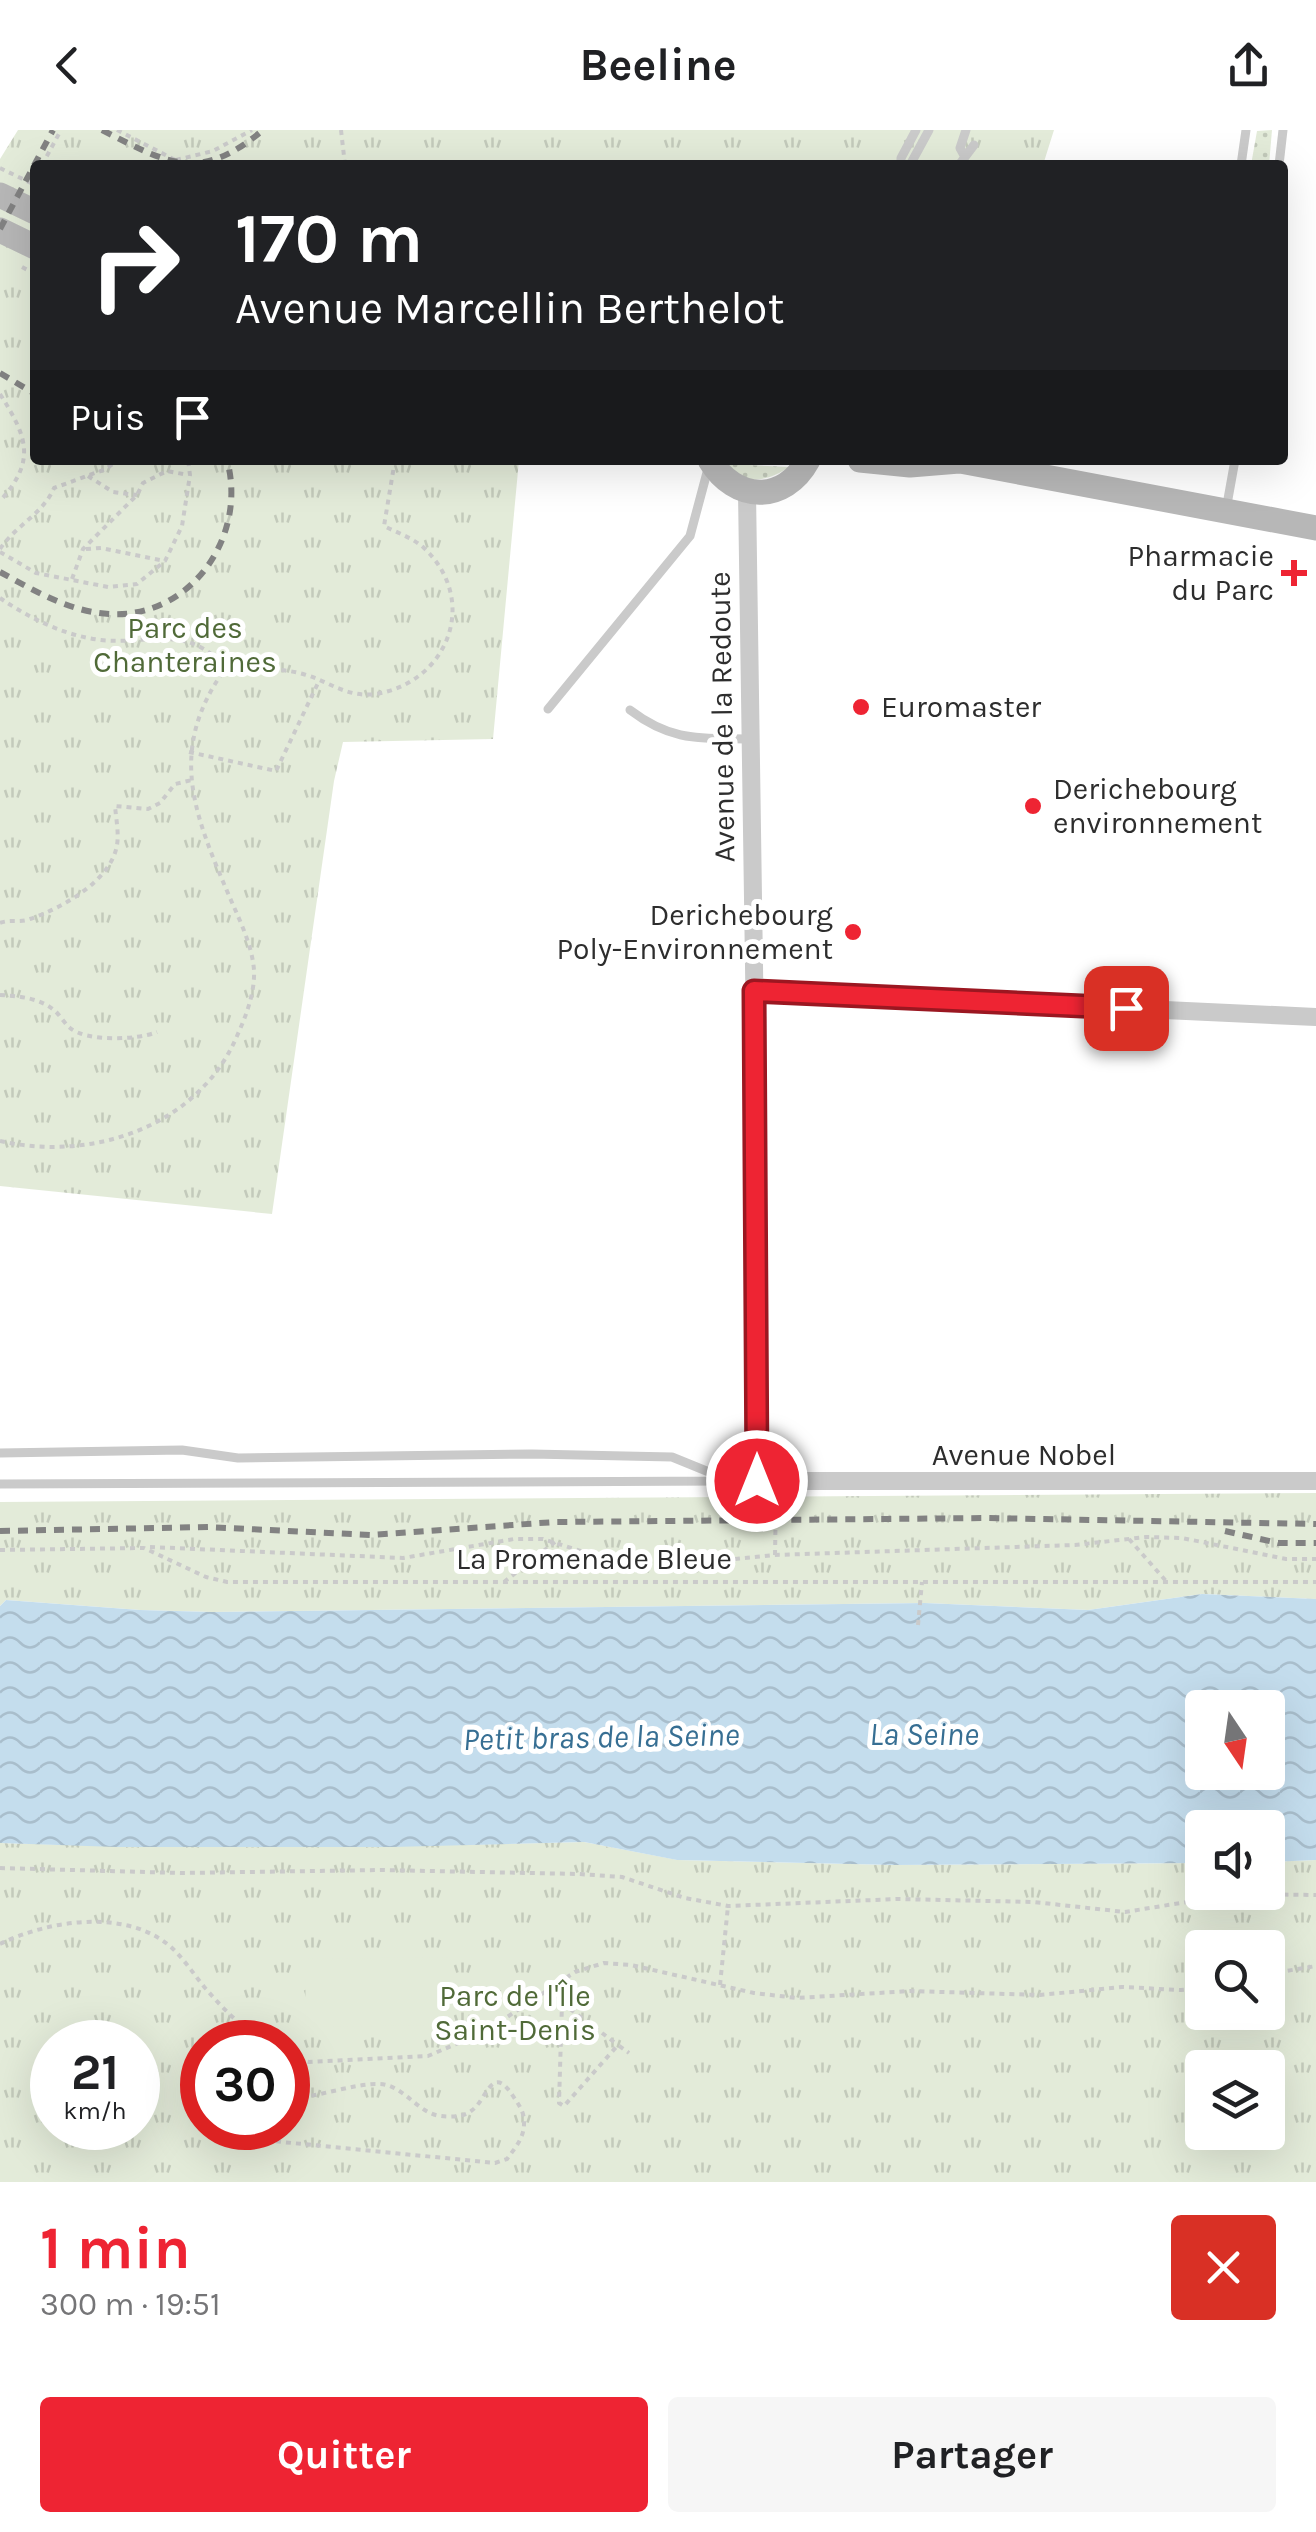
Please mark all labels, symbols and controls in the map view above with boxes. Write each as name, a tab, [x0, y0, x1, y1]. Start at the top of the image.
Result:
icon: back	[40, 38, 95, 93]
icon: share	[1221, 38, 1276, 93]
text: Beeline	[579, 39, 737, 91]
text: 170 m	[235, 198, 423, 280]
icon: right	[70, 200, 200, 330]
text: Avenue Marcellin Berthelot	[235, 282, 784, 334]
icon: arrive	[165, 390, 220, 445]
text: Puis	[70, 395, 145, 440]
place label: Pharmacie du Parc	[1128, 538, 1274, 608]
marker: Pharmacie du Parc	[1283, 562, 1305, 584]
street label: Avenue de la Redoute	[701, 571, 743, 863]
park label: Parc des Chanteraines	[93, 610, 277, 680]
place label: Euromaster	[881, 689, 1041, 725]
marker: Euromaster	[850, 696, 872, 718]
place label: Derichebourg environnement	[1053, 771, 1262, 841]
marker: Derichebourg environnement	[1022, 795, 1044, 817]
place label: Derichebourg Poly-Environnement	[557, 897, 833, 967]
marker: Derichebourg Poly-Environnement	[842, 921, 864, 943]
pin	[1084, 966, 1169, 1051]
icon: arrive	[1099, 981, 1154, 1036]
position arrow	[705, 1429, 809, 1533]
street label: Avenue Nobel	[932, 1437, 1116, 1473]
street label: La Promenade Bleue	[456, 1541, 732, 1577]
north arrow	[1185, 1690, 1285, 1790]
map controls	[1185, 1690, 1285, 2150]
water label: Petit bras de la Seine	[462, 1716, 740, 1758]
water label: La Seine	[869, 1716, 979, 1753]
button: sound	[1185, 1810, 1285, 1910]
button: search	[1185, 1930, 1285, 2030]
park label: Parc de l'Île Saint-Denis	[434, 1978, 596, 2048]
speed limit sign: 30	[180, 2020, 310, 2150]
text: 21	[71, 2043, 119, 2102]
button: layers	[1185, 2050, 1285, 2150]
text: km/h	[63, 2096, 127, 2125]
text: 1 min	[40, 2213, 191, 2283]
button: close	[1171, 2215, 1276, 2320]
text: 300 m · 19:51	[40, 2286, 220, 2323]
button: Quitter	[40, 2397, 648, 2512]
button: Partager	[668, 2397, 1276, 2512]

